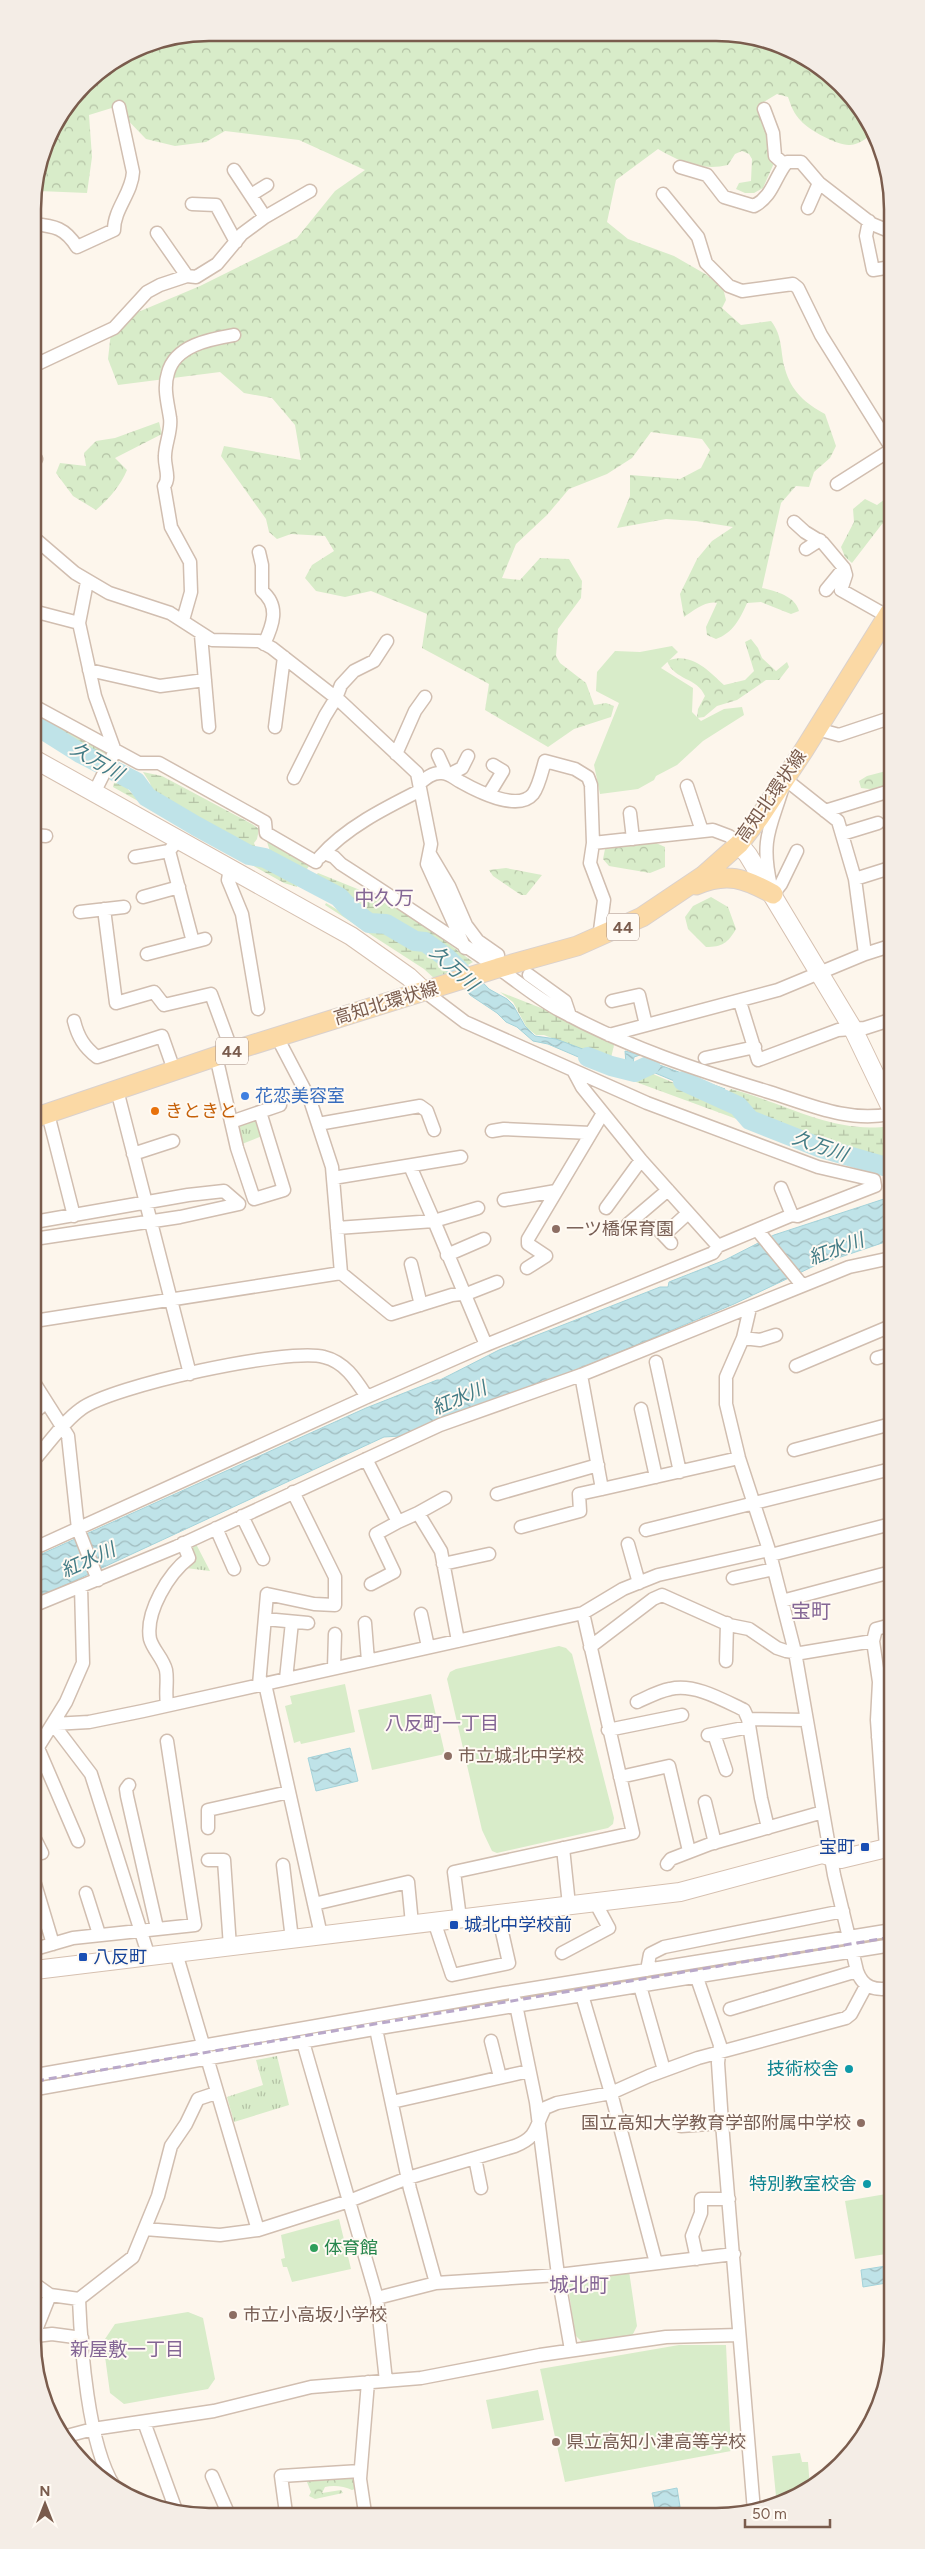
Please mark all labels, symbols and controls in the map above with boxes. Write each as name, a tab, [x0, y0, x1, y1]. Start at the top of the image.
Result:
water label: 久万川	[67, 737, 129, 786]
street label: 高知北環状線	[731, 745, 811, 847]
district label: 中久万	[354, 886, 414, 910]
road number: 44	[607, 914, 639, 940]
water label: 久万川	[425, 940, 484, 997]
street label: 高知北環状線	[331, 977, 441, 1029]
road number: 44	[216, 1038, 248, 1064]
place label: 花恋美容室	[255, 1085, 345, 1107]
marker: 花恋美容室	[239, 1090, 251, 1102]
place label: きときと	[165, 1100, 237, 1122]
marker: きときと	[149, 1105, 161, 1117]
water label: 久万川	[789, 1126, 853, 1167]
place label: 一ツ橋保育園	[566, 1218, 674, 1240]
marker: 一ツ橋保育園	[550, 1223, 562, 1235]
water label: 紅水川	[805, 1228, 869, 1270]
water label: 紅水川	[428, 1375, 492, 1420]
water label: 紅水川	[57, 1537, 121, 1582]
district label: 宝町	[791, 1599, 831, 1623]
district label: 八反町一丁目	[385, 1712, 499, 1735]
place label: 市立城北中学校	[458, 1745, 584, 1767]
marker: 市立城北中学校	[442, 1750, 454, 1762]
place label: 宝町	[819, 1836, 855, 1858]
marker: 宝町	[859, 1841, 871, 1853]
place label: 城北中学校前	[464, 1914, 572, 1936]
marker: 城北中学校前	[448, 1919, 460, 1931]
place label: 八反町	[93, 1946, 147, 1968]
marker: 八反町	[77, 1951, 89, 1963]
place label: 技術校舎	[767, 2058, 839, 2080]
marker: 技術校舎	[843, 2063, 855, 2075]
place label: 国立高知大学教育学部附属中学校	[581, 2112, 851, 2134]
marker: 国立高知大学教育学部附属中学校	[855, 2117, 867, 2129]
place label: 特別教室校舎	[749, 2173, 857, 2195]
marker: 特別教室校舎	[861, 2178, 873, 2190]
place label: 体育館	[324, 2237, 378, 2259]
marker: 体育館	[308, 2242, 320, 2254]
district label: 城北町	[549, 2273, 609, 2297]
place label: 市立小高坂小学校	[243, 2304, 387, 2326]
marker: 市立小高坂小学校	[227, 2309, 239, 2321]
district label: 新屋敷一丁目	[70, 2338, 184, 2361]
place label: 県立高知小津高等学校	[566, 2431, 746, 2453]
marker: 県立高知小津高等学校	[550, 2436, 562, 2448]
north arrow	[20, 2479, 70, 2529]
text: N	[40, 2483, 50, 2500]
scale bar	[745, 2496, 830, 2528]
text: 50 m	[752, 2505, 787, 2523]

